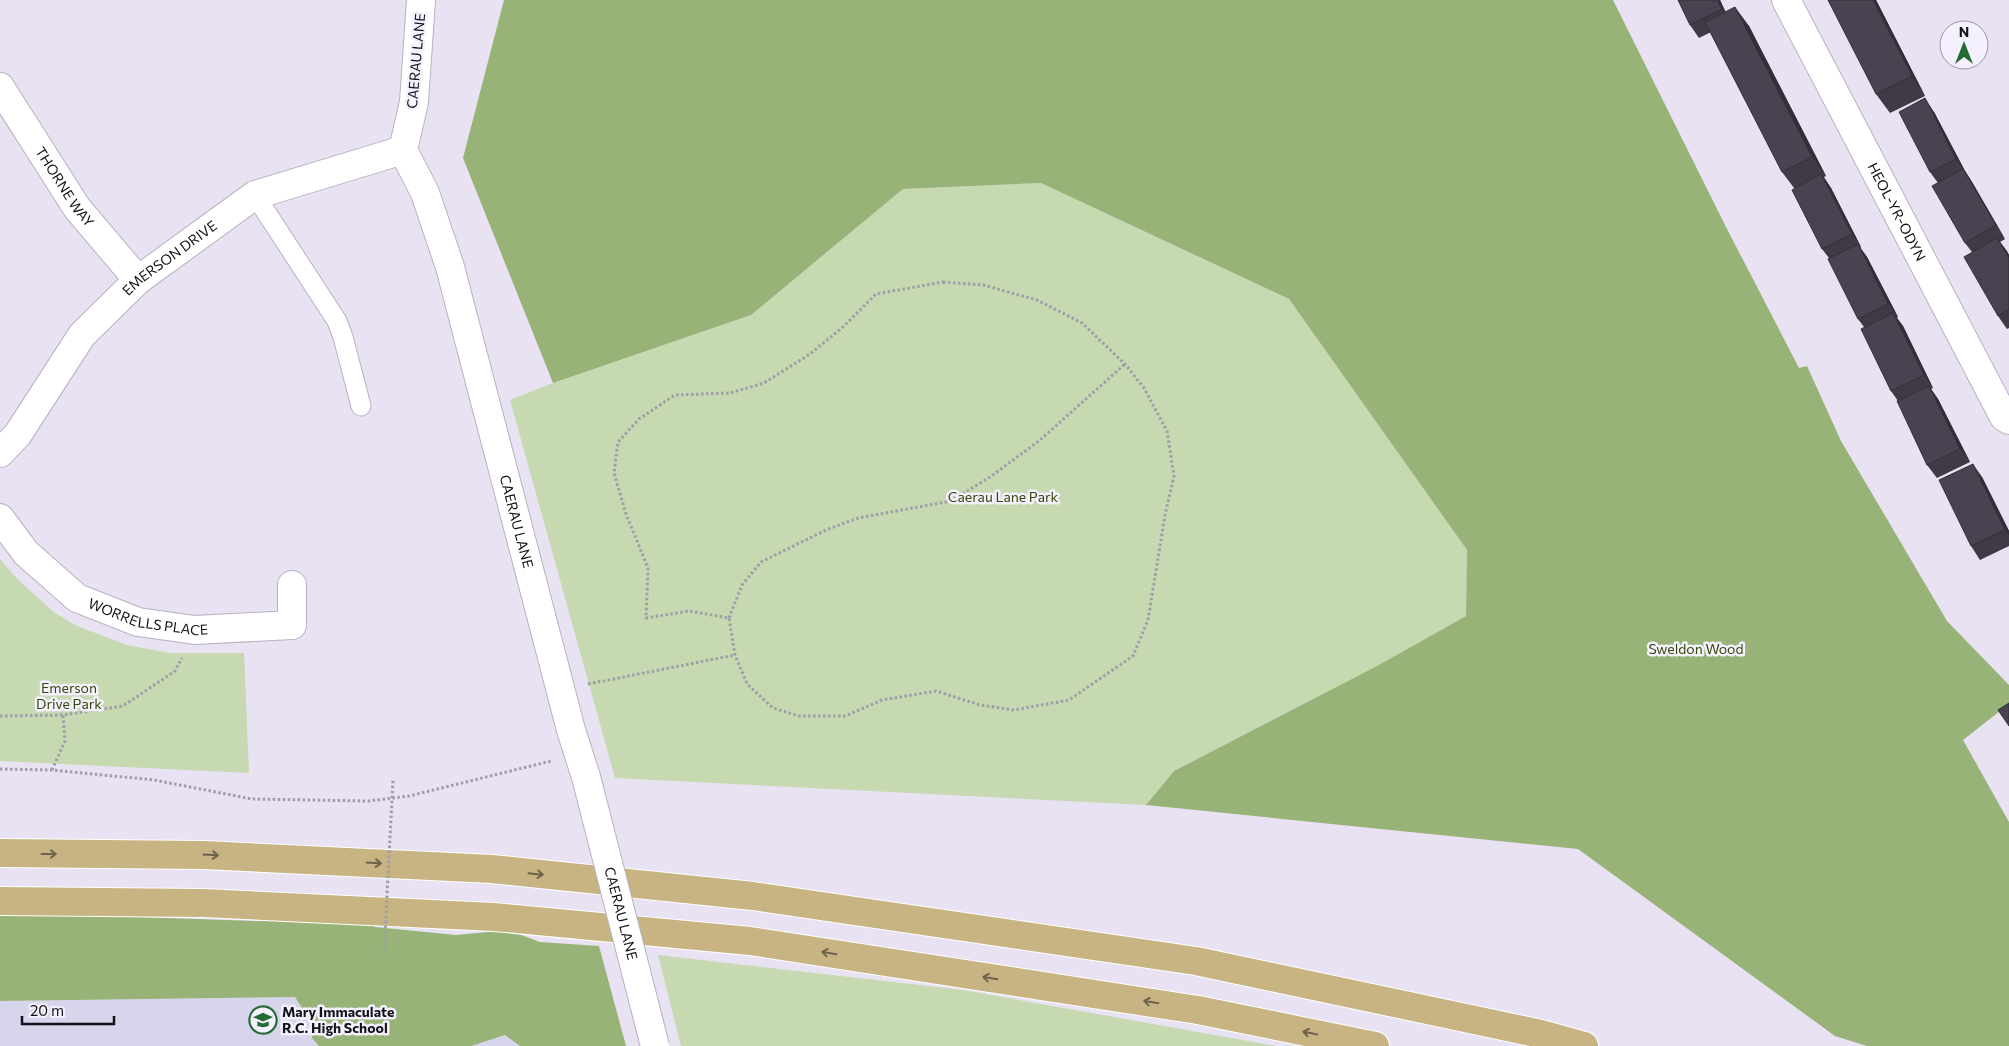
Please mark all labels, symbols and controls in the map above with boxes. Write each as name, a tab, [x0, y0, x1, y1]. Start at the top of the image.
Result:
street label: CAERAU LANE	[403, 13, 428, 109]
north arrow	[1939, 20, 1989, 70]
text: N	[1959, 23, 1969, 40]
street label: THORNE WAY	[32, 143, 98, 230]
street label: HEOL-YR-ODYN	[1864, 159, 1930, 264]
street label: EMERSON DRIVE	[118, 217, 220, 299]
street label: CAERAU LANE	[497, 473, 537, 570]
park label: Caerau Lane Park	[948, 488, 1059, 505]
street label: WORRELLS PLACE	[86, 594, 208, 639]
park label: Sweldon Wood	[1648, 640, 1744, 657]
park label: Emerson Drive Park	[36, 679, 102, 712]
one-way arrow	[40, 849, 56, 859]
one-way arrow	[203, 851, 219, 860]
one-way arrow	[365, 859, 381, 868]
street label: CAERAU LANE	[601, 865, 642, 962]
one-way arrow	[527, 869, 543, 879]
one-way arrow	[822, 948, 838, 958]
one-way arrow	[982, 972, 998, 982]
scale bar	[22, 994, 115, 1026]
one-way arrow	[1143, 997, 1159, 1007]
text: 20 m	[30, 1001, 64, 1019]
place label: Mary Immaculate R.C. High School	[282, 1003, 394, 1036]
school or university icon: Mary Immaculate R.C. High School	[248, 1005, 278, 1035]
one-way arrow	[1303, 1027, 1319, 1037]

